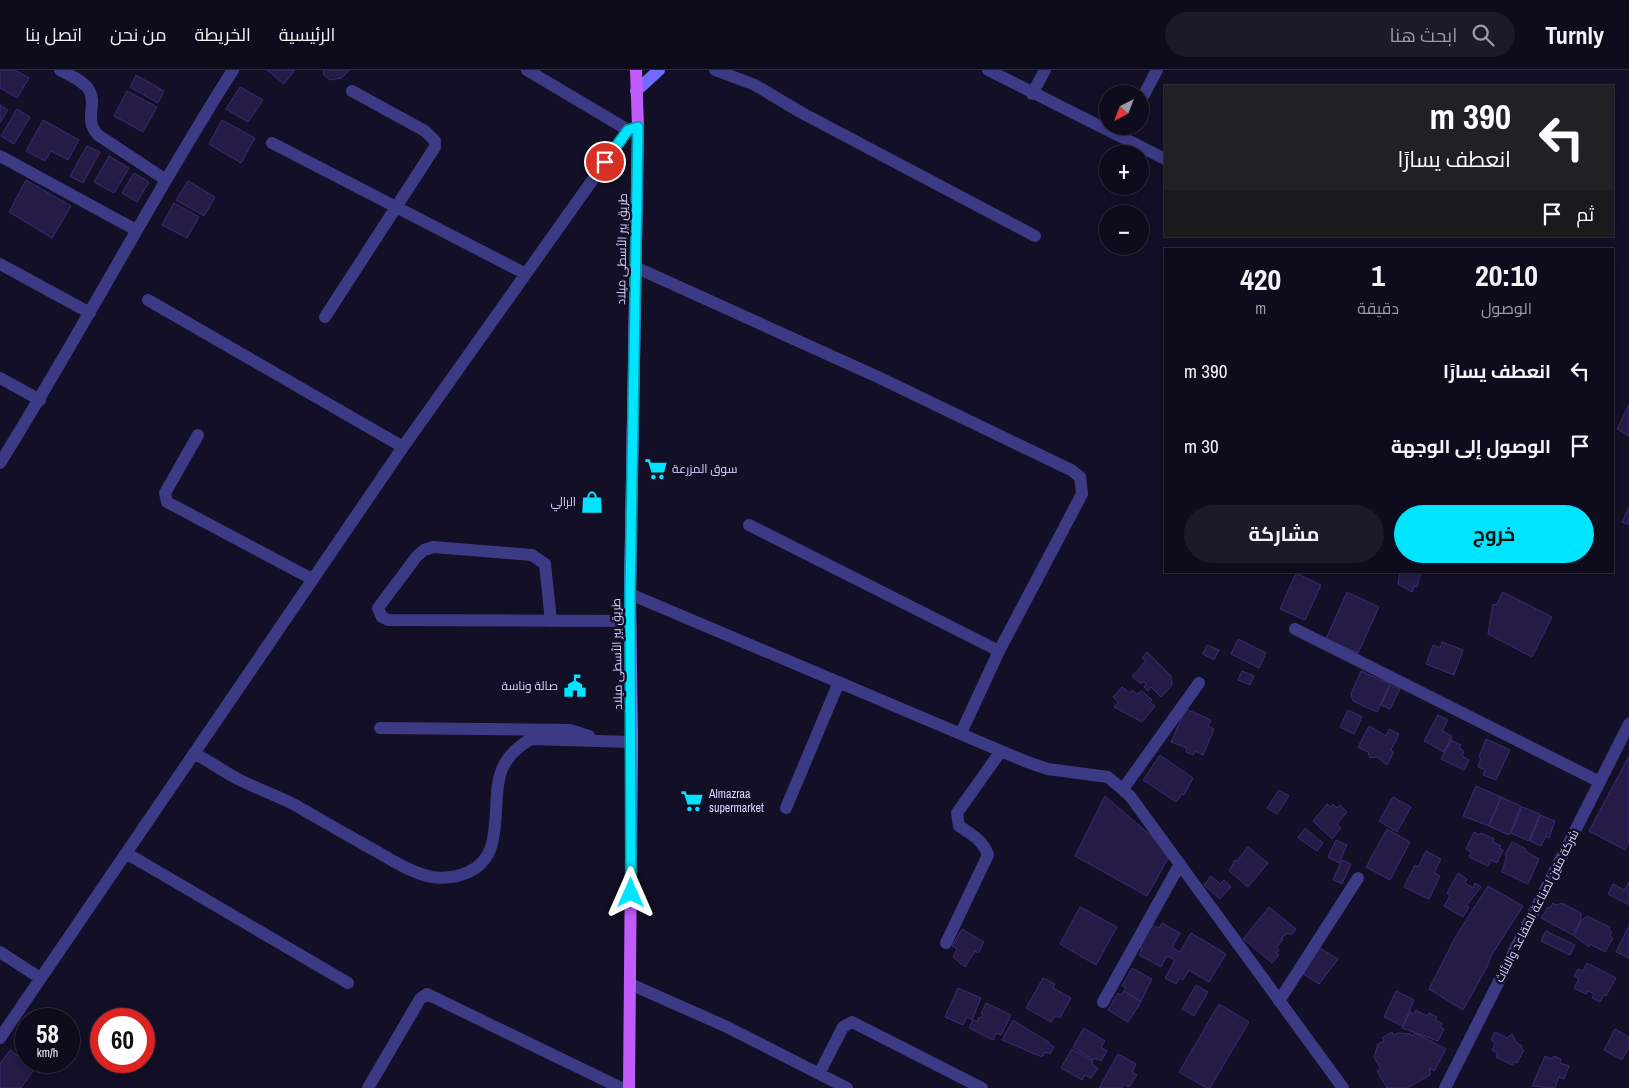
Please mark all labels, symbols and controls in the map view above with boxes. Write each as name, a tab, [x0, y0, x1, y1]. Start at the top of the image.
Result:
search box	[1165, 12, 1515, 57]
text: Turnly	[1545, 19, 1604, 51]
icon: search	[1469, 21, 1497, 49]
text: اتصل بنا	[25, 22, 82, 47]
text: من نحن	[110, 22, 167, 47]
text: الخريطة	[195, 22, 251, 47]
text: الرئيسية	[279, 22, 335, 47]
text: ابحث هنا	[1389, 22, 1457, 48]
north arrow	[1099, 85, 1149, 135]
map controls	[1099, 85, 1149, 255]
text: 390 m	[1430, 93, 1511, 140]
icon: left	[1529, 105, 1594, 170]
pin	[584, 141, 626, 183]
text: انعطف يسارًا	[1398, 144, 1511, 174]
button: +	[1099, 145, 1149, 195]
icon: arrive	[591, 148, 619, 176]
street label: طريق بير الأسطى ميلاد	[613, 193, 631, 305]
icon: arrive	[1538, 200, 1566, 228]
text: ثم	[1576, 201, 1594, 227]
button: −	[1099, 205, 1149, 255]
text: 1	[1371, 255, 1385, 295]
text: 20:10	[1475, 255, 1538, 295]
text: 420	[1240, 259, 1281, 299]
text: m	[1255, 297, 1266, 319]
text: دقيقة	[1357, 297, 1399, 319]
text: الوصول	[1481, 297, 1532, 319]
icon: left	[1566, 357, 1594, 385]
text: 390 m	[1184, 358, 1227, 384]
text: انعطف يسارًا	[1443, 358, 1551, 384]
icon: arrive	[1566, 432, 1594, 460]
text: 30 m	[1184, 433, 1219, 459]
text: الوصول إلى الوجهة	[1391, 433, 1551, 459]
supermarket icon: سوق المزرعة	[643, 456, 669, 482]
place label: سوق المزرعة	[672, 461, 737, 477]
shop icon: الرالي	[579, 489, 605, 515]
place label: الرالي	[550, 494, 576, 512]
button: مشاركة	[1184, 505, 1384, 563]
button: خروج	[1394, 505, 1594, 563]
street label: طريق بير الأسطى ميلاد	[608, 598, 626, 710]
public building icon: صالة وناسة	[562, 673, 588, 699]
place label: صالة وناسة	[502, 678, 558, 694]
place label: Almazraa supermarket	[708, 786, 764, 816]
supermarket icon: Almazraa supermarket	[679, 788, 705, 814]
street label: شركة متين لصناعة المقاعد والاثاث	[1491, 827, 1583, 985]
position arrow	[604, 866, 656, 918]
speed limit sign: 60	[90, 1008, 155, 1073]
text: 58	[36, 1017, 59, 1051]
text: km/h	[37, 1045, 58, 1061]

